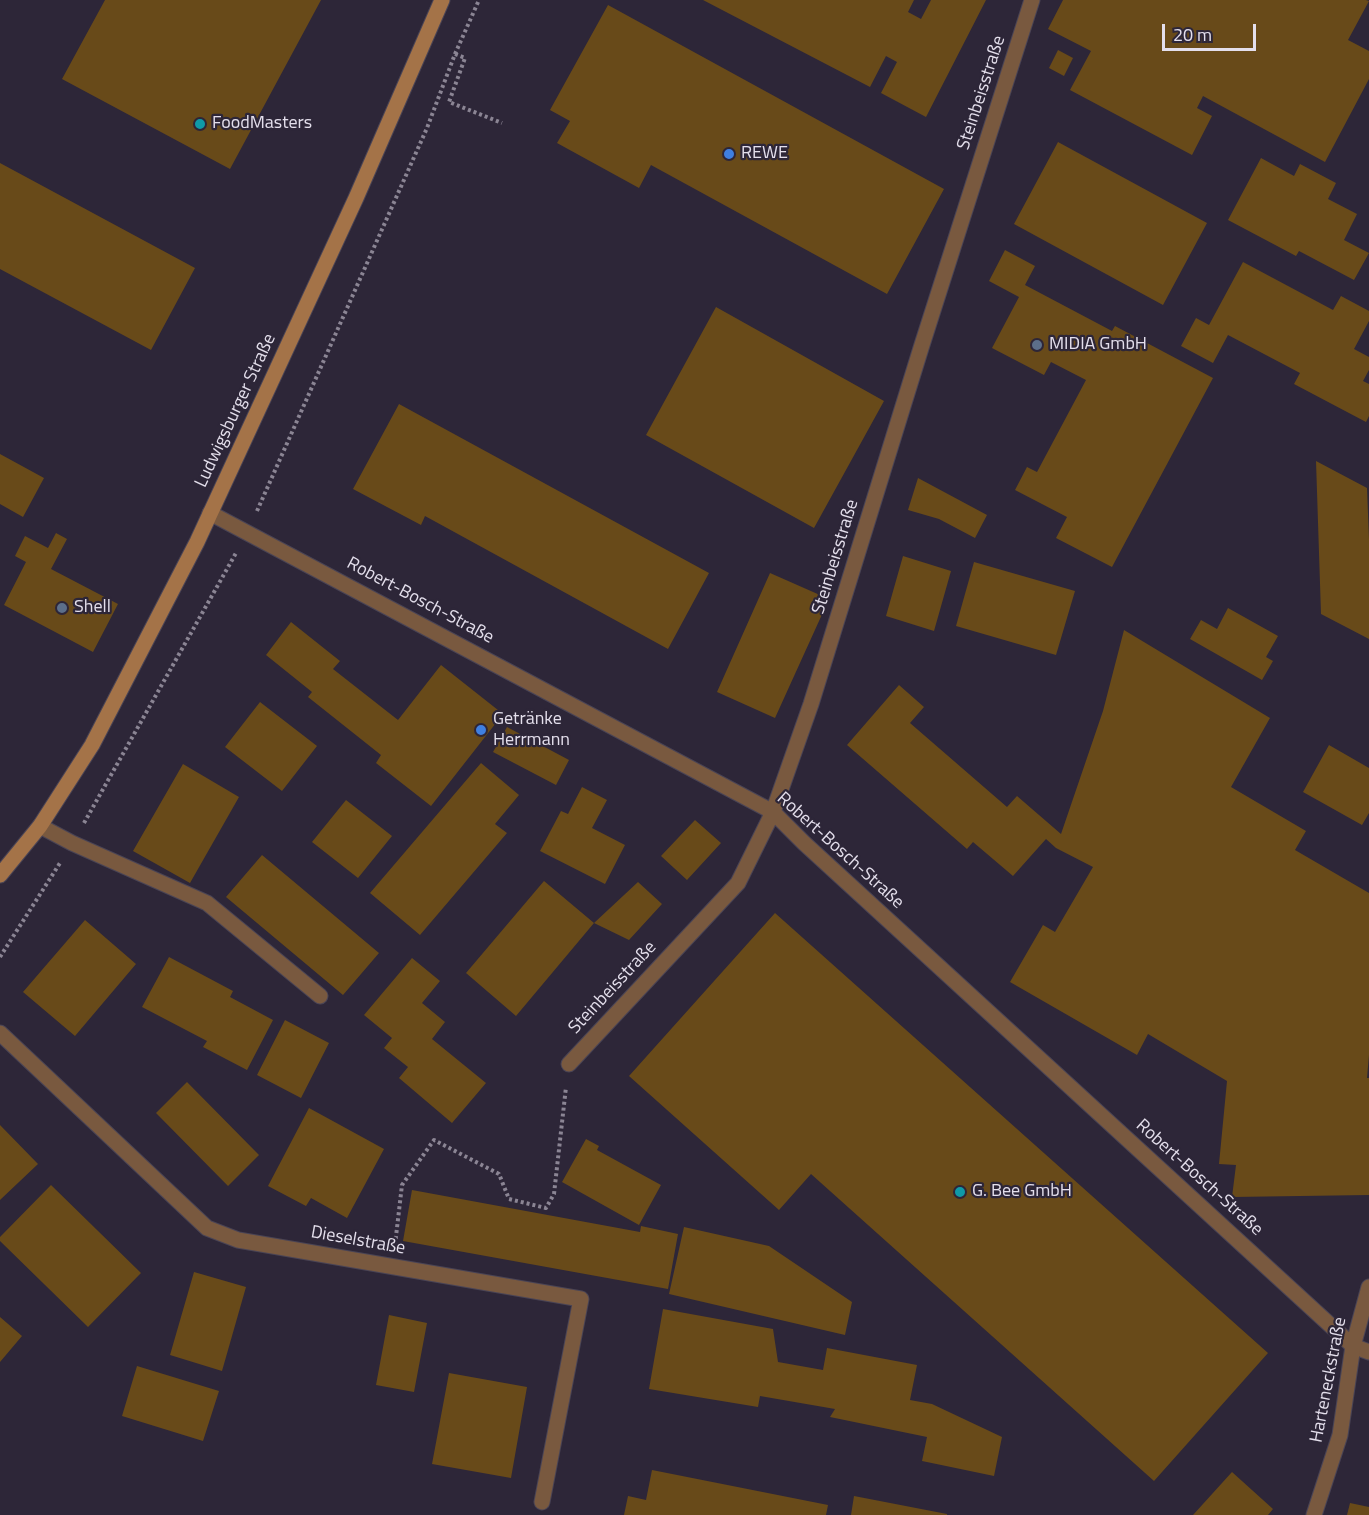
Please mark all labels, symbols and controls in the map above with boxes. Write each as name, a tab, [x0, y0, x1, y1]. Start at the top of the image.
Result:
scale bar	[1165, 12, 1260, 50]
text: 20 m	[1173, 21, 1212, 48]
street label: Steinbeisstraße	[953, 33, 1011, 153]
place label: FoodMasters	[212, 113, 312, 135]
marker: FoodMasters	[193, 117, 207, 131]
place label: REWE	[741, 143, 788, 165]
marker: REWE	[722, 147, 736, 161]
street label: Ludwigsburger Straße	[191, 331, 281, 491]
place label: MIDIA GmbH	[1049, 334, 1147, 356]
marker: MIDIA GmbH	[1030, 338, 1044, 352]
street label: Steinbeisstraße	[808, 497, 864, 617]
street label: Robert-Bosch-Straße	[343, 553, 497, 649]
place label: Shell	[74, 597, 111, 619]
marker: Shell	[55, 601, 69, 615]
place label: Getränke Herrmann	[493, 709, 570, 752]
marker: Getränke Herrmann	[474, 723, 488, 737]
street label: Robert-Bosch-Straße	[772, 788, 908, 914]
street label: Steinbeisstraße	[565, 937, 661, 1039]
street label: Robert-Bosch-Straße	[1131, 1115, 1267, 1241]
place label: G. Bee GmbH	[972, 1181, 1072, 1203]
marker: G. Bee GmbH	[953, 1185, 967, 1199]
street label: Dieselstraße	[309, 1222, 407, 1260]
street label: Harteneckstraße	[1306, 1315, 1352, 1445]

